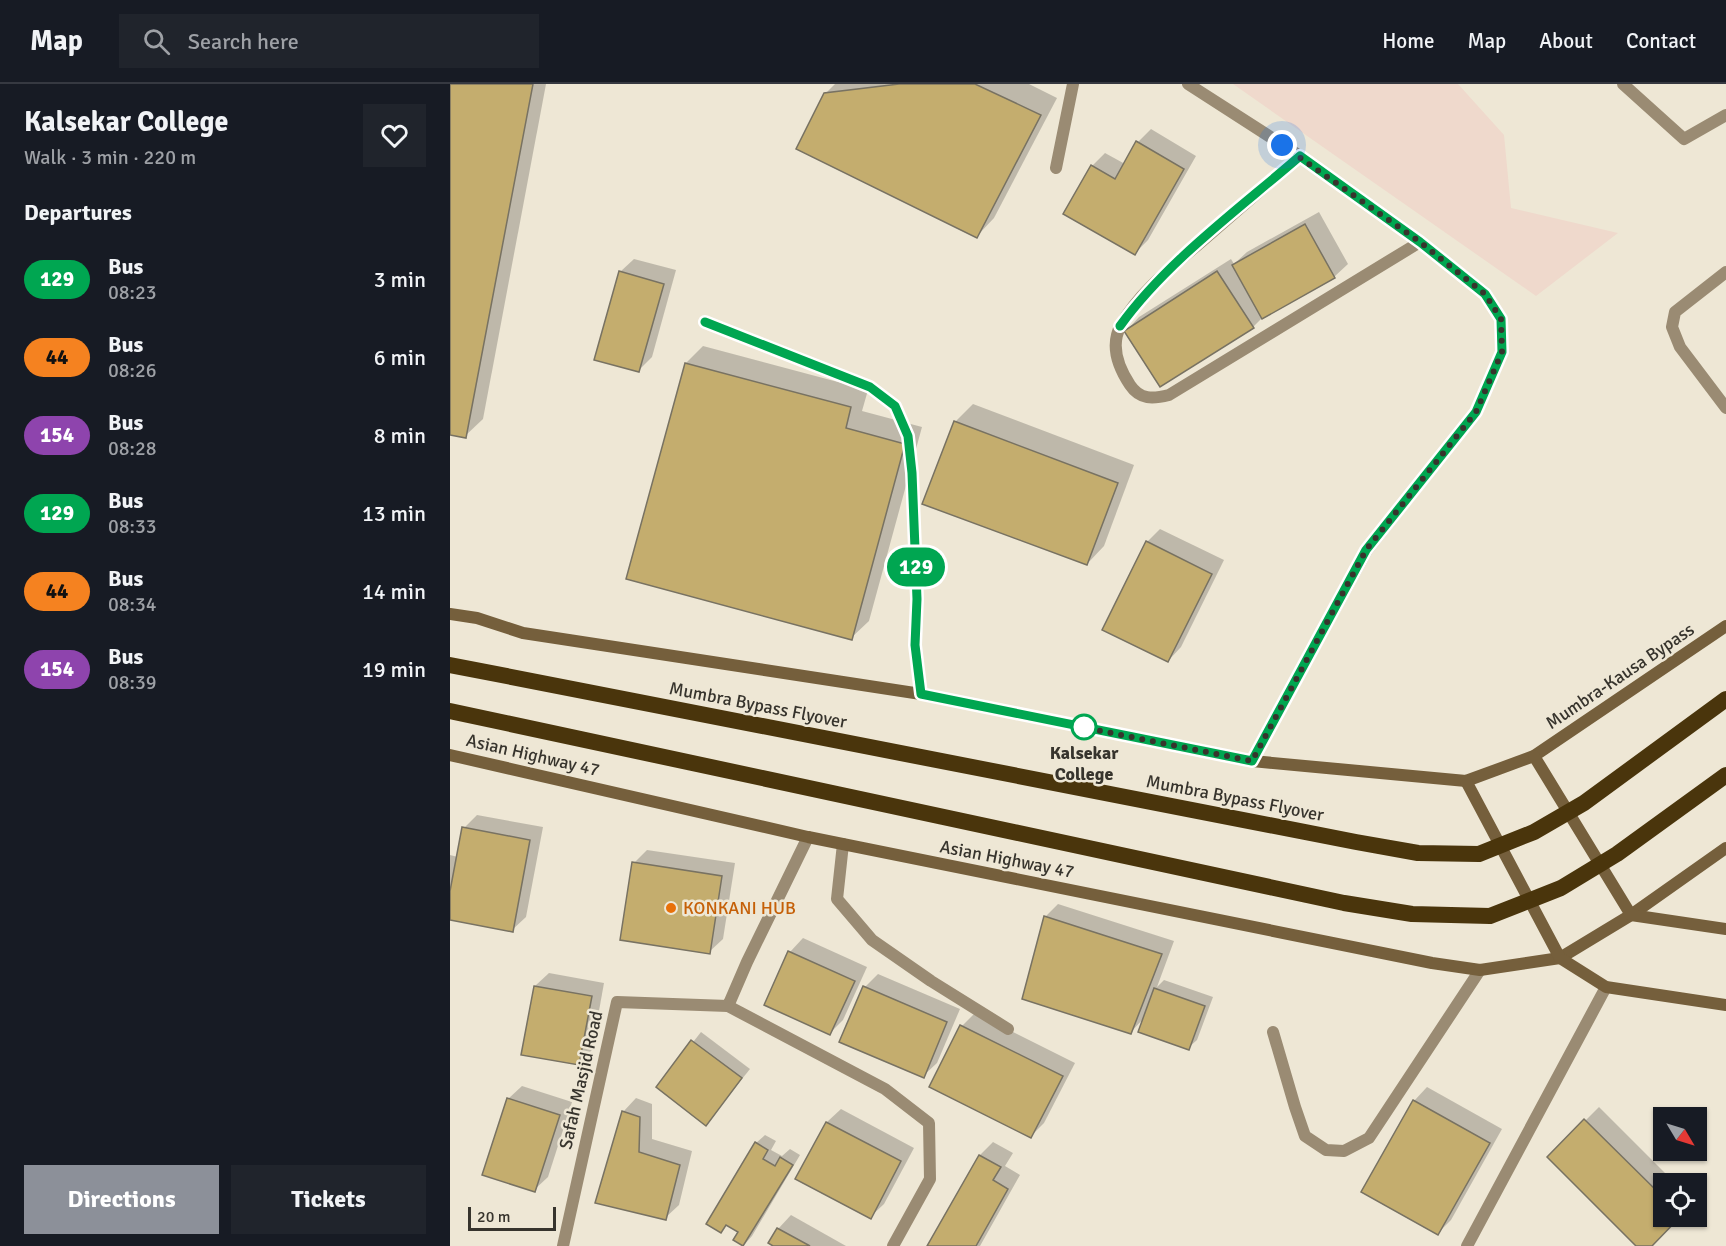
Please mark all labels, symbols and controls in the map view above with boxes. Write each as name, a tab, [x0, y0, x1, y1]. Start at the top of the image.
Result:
search box	[119, 14, 539, 68]
text: Map	[30, 24, 83, 58]
icon: search	[140, 25, 173, 58]
text: Search here	[188, 28, 299, 55]
text: Home	[1382, 28, 1435, 54]
text: Map	[1468, 28, 1506, 54]
text: About	[1539, 28, 1593, 54]
text: Contact	[1626, 28, 1696, 54]
button: heart	[363, 104, 426, 167]
text: Kalsekar College	[24, 105, 228, 139]
your location	[1267, 130, 1297, 160]
text: Walk · 3 min · 220 m	[24, 145, 196, 170]
text: Departures	[24, 199, 132, 226]
text: Bus	[108, 253, 143, 280]
text: 129	[40, 266, 74, 292]
text: 3 min	[374, 266, 426, 293]
text: 08:23	[108, 280, 157, 305]
text: Bus	[108, 331, 143, 358]
text: 44	[46, 344, 68, 370]
text: 6 min	[374, 344, 426, 371]
text: 08:26	[108, 358, 157, 383]
text: Bus	[108, 409, 143, 436]
text: 154	[40, 422, 74, 448]
text: 8 min	[374, 422, 426, 449]
text: 08:28	[108, 436, 157, 461]
text: Bus	[108, 487, 143, 514]
text: 129	[40, 500, 74, 526]
text: 13 min	[362, 500, 426, 527]
text: 08:33	[108, 514, 157, 539]
line badge: 129	[882, 548, 950, 586]
text: 129	[899, 554, 933, 580]
text: Bus	[108, 565, 143, 592]
text: 44	[46, 578, 68, 604]
text: 14 min	[362, 578, 426, 605]
text: 08:34	[108, 592, 157, 617]
street label: Mumbra-Kausa Bypass	[1542, 618, 1698, 734]
text: Bus	[108, 643, 143, 670]
text: 154	[40, 656, 74, 682]
text: 19 min	[362, 656, 426, 683]
text: 08:39	[108, 670, 157, 695]
street label: Mumbra Bypass Flyover	[667, 677, 849, 733]
marker: Kalsekar College	[1071, 714, 1097, 740]
street label: Asian Highway 47	[464, 729, 602, 781]
place label: Kalsekar College	[1050, 742, 1119, 785]
street label: Mumbra Bypass Flyover	[1144, 770, 1326, 826]
street label: Asian Highway 47	[938, 835, 1076, 883]
place label: KONKANI HUB	[683, 897, 796, 919]
marker: KONKANI HUB	[664, 901, 678, 915]
street label: Safah Masjid Road	[554, 1009, 608, 1151]
north arrow	[1653, 1107, 1707, 1161]
map controls	[1653, 1107, 1707, 1227]
button: Directions	[24, 1165, 219, 1234]
button: Tickets	[231, 1165, 426, 1234]
button: locate	[1653, 1173, 1707, 1227]
scale bar	[468, 1204, 556, 1232]
text: 20 m	[477, 1207, 511, 1227]

